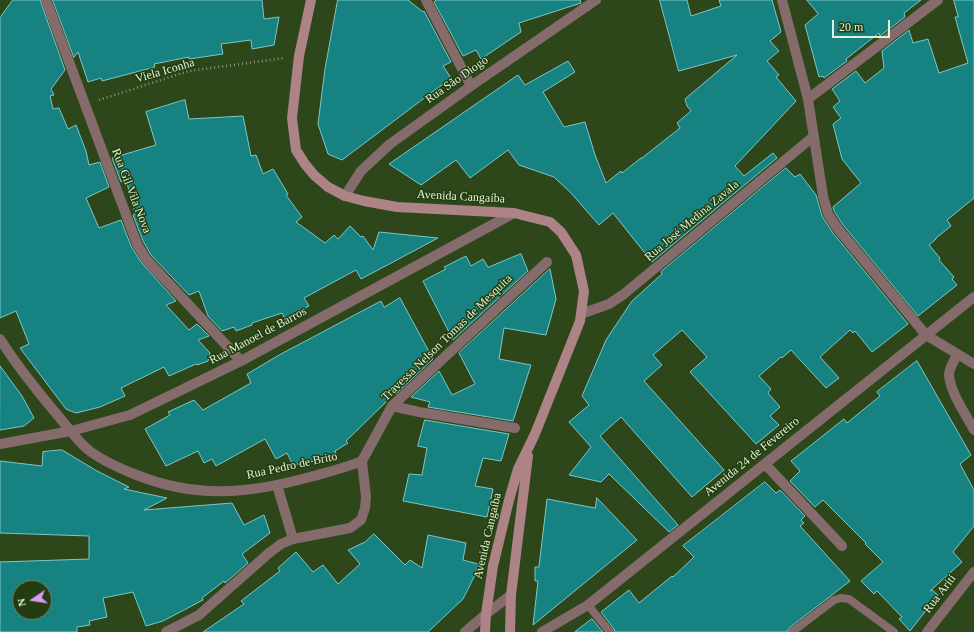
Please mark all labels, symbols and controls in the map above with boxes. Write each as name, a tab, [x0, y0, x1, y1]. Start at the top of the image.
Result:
scale bar	[834, 12, 892, 38]
text: 20 m	[839, 20, 863, 34]
street label: Rua São Diogo	[423, 53, 491, 107]
street label: Viela Iconha	[134, 56, 196, 86]
street label: Rua Gil Vila Nova	[108, 147, 154, 235]
street label: Rua José Medina Zavala	[642, 177, 742, 265]
street label: Avenida Cangaíba	[417, 188, 505, 206]
street label: Travessa Nelson Tomas de Mesquita	[379, 272, 515, 404]
street label: Rua Manoel de Barros	[207, 304, 309, 368]
street label: Avenida 24 de Fevereiro	[702, 414, 802, 500]
street label: Rua Pedro de Brito	[245, 449, 339, 483]
street label: Avenida Cangaíba	[471, 491, 505, 581]
street label: Rua Ariti	[920, 572, 960, 616]
north arrow	[12, 580, 52, 620]
text: N	[15, 597, 28, 608]

